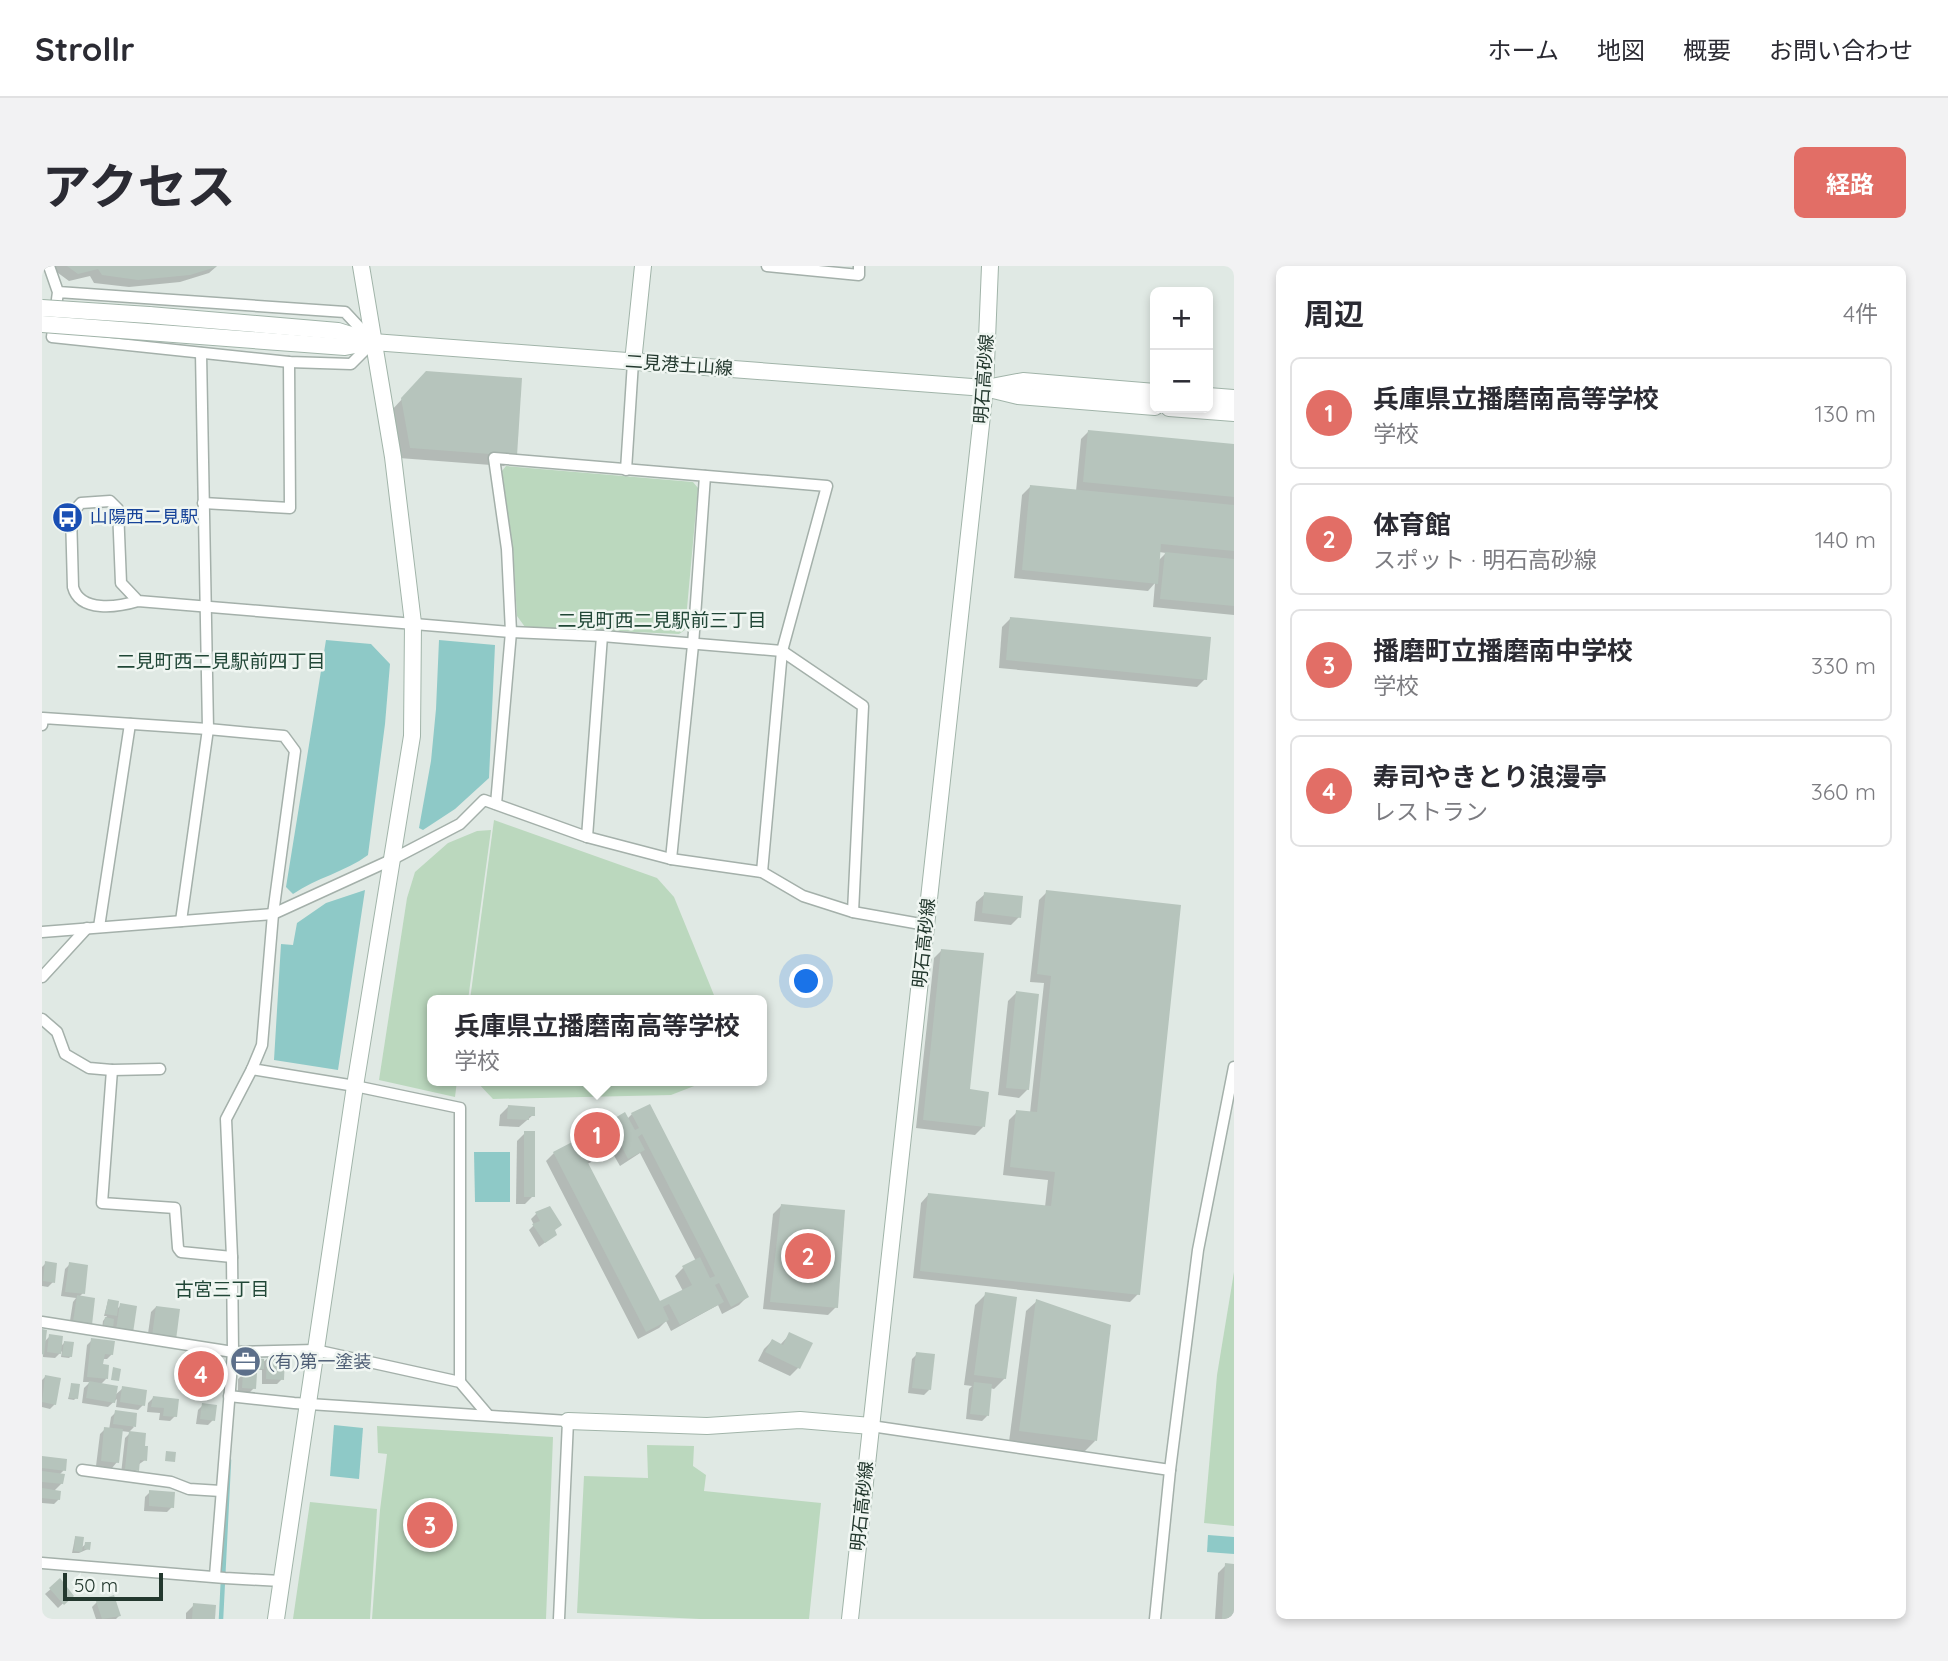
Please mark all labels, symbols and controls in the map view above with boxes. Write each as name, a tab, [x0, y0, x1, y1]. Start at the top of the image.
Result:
text: Strollr	[35, 28, 135, 69]
text: ホーム	[1488, 35, 1559, 65]
text: 地図	[1597, 35, 1645, 65]
text: 概要	[1683, 35, 1731, 65]
text: お問い合わせ	[1769, 35, 1913, 65]
button: 経路	[1794, 147, 1906, 218]
text: アクセス	[42, 155, 236, 216]
map controls	[1150, 287, 1213, 413]
button: +	[1150, 287, 1213, 350]
text: 周辺	[1304, 295, 1364, 333]
text: 4件	[1843, 299, 1878, 328]
street label: 明石高砂線	[969, 333, 998, 425]
street label: 二見港土山線	[624, 349, 734, 380]
button: −	[1150, 350, 1213, 413]
text: 兵庫県立播磨南高等学校	[1373, 382, 1659, 415]
text: 1	[1325, 399, 1333, 428]
text: 130 m	[1814, 399, 1876, 428]
text: 学校	[1373, 419, 1419, 448]
bus stop icon: 山陽西二見駅	[50, 500, 84, 534]
place label: 山陽西二見駅	[90, 505, 198, 528]
text: 体育館	[1373, 508, 1451, 541]
text: 2	[1322, 525, 1336, 554]
text: 140 m	[1815, 525, 1876, 554]
text: スポット · 明石高砂線	[1373, 545, 1597, 574]
district label: 二見町西二見駅前三丁目	[557, 608, 767, 632]
text: 播磨町立播磨南中学校	[1373, 634, 1633, 667]
district label: 二見町西二見駅前四丁目	[116, 649, 326, 673]
text: 3	[1323, 651, 1335, 680]
text: 330 m	[1811, 651, 1876, 680]
text: 学校	[1373, 671, 1419, 700]
text: 寿司やきとり浪漫亭	[1373, 760, 1607, 793]
text: 4	[1322, 777, 1336, 806]
text: 360 m	[1811, 777, 1876, 806]
text: レストラン	[1373, 797, 1488, 826]
street label: 明石高砂線	[907, 897, 940, 989]
your location	[789, 964, 823, 998]
popup	[427, 995, 767, 1086]
text: 兵庫県立播磨南高等学校	[454, 1009, 740, 1042]
text: 学校	[454, 1046, 500, 1075]
pin: 1	[574, 1109, 620, 1161]
pin: 2	[785, 1230, 831, 1282]
district label: 古宮三丁目	[174, 1277, 270, 1301]
office icon: (有)第一塗装	[228, 1345, 262, 1379]
pin: 4	[178, 1348, 224, 1400]
place label: (有)第一塗装	[268, 1350, 371, 1373]
street label: 明石高砂線	[845, 1460, 878, 1552]
pin: 3	[407, 1499, 453, 1551]
scale bar	[63, 1570, 163, 1602]
text: 50 m	[74, 1573, 118, 1597]

